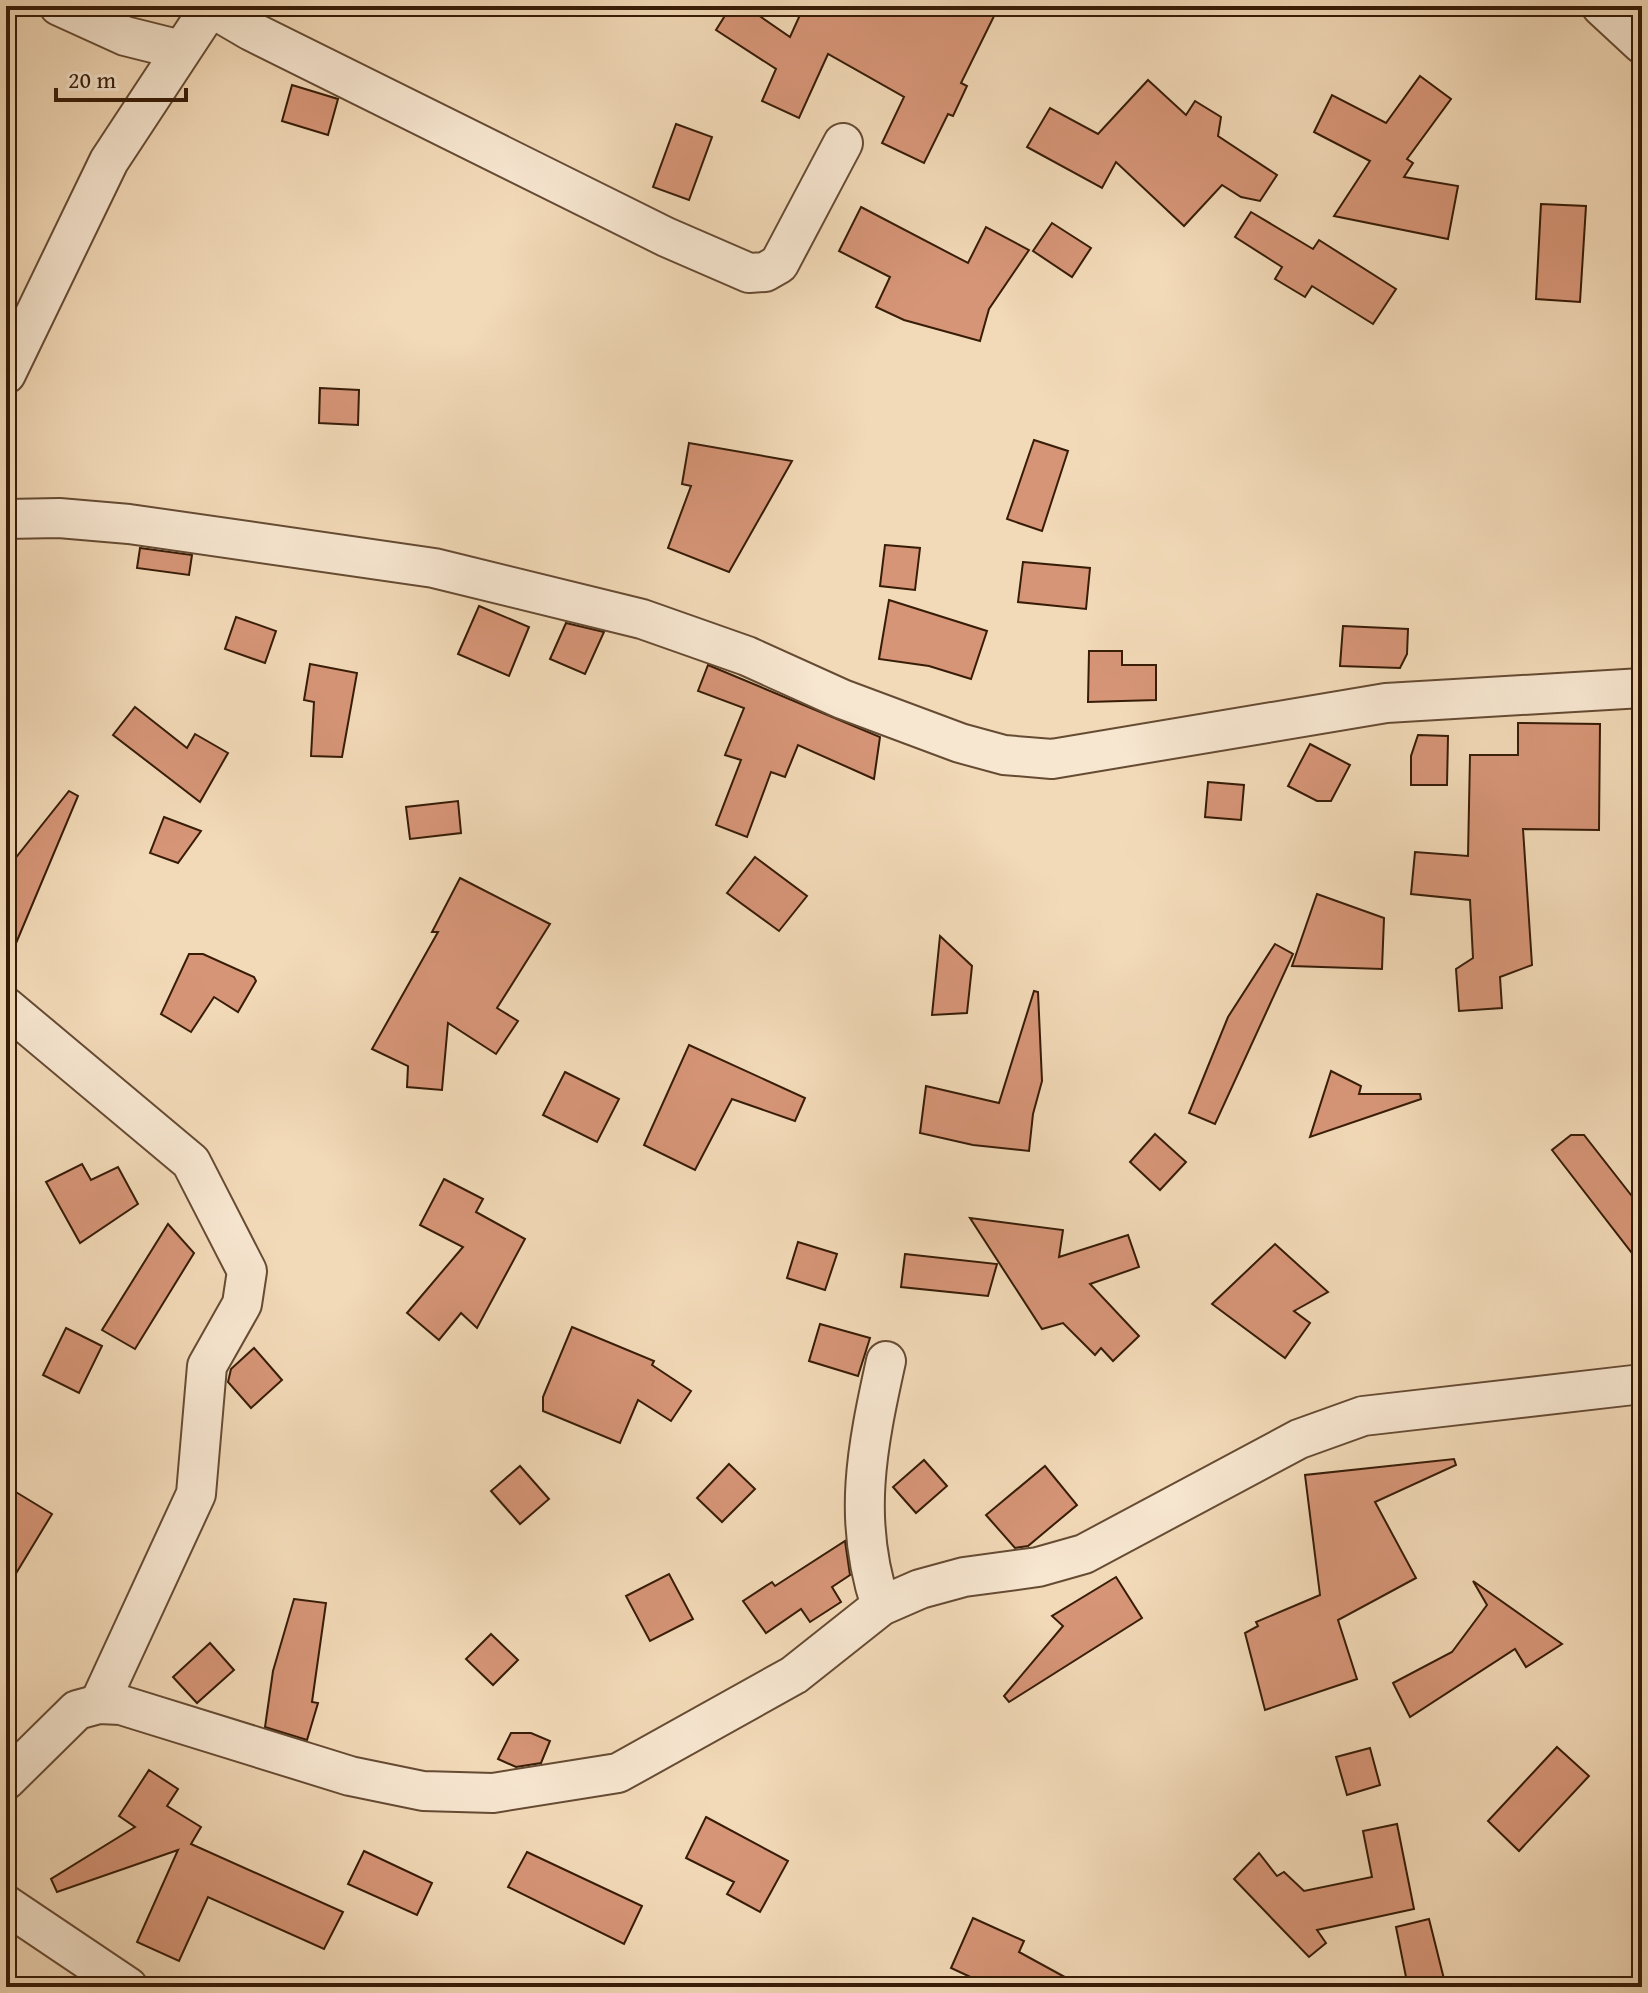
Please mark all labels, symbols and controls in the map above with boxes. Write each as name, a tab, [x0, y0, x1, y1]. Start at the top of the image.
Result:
scale bar	[56, 52, 186, 102]
text: 20 m	[68, 62, 116, 97]

